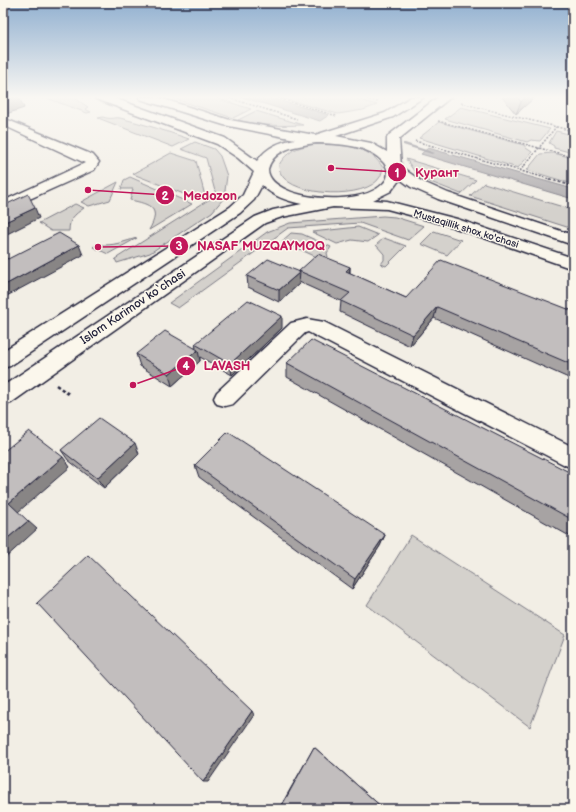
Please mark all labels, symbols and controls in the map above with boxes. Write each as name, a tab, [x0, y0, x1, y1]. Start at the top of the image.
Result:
callout: Курант	[387, 160, 467, 185]
text: Курант	[415, 165, 460, 181]
text: 1	[394, 166, 400, 181]
callout: Medozon	[155, 183, 245, 208]
text: Medozon	[183, 188, 237, 204]
text: 2	[161, 189, 169, 204]
street label: Mustaqillik shox ko'chasi	[412, 207, 520, 251]
callout: NASAF MUZQAYMOQ	[169, 233, 332, 258]
text: NASAF MUZQAYMOQ	[197, 238, 325, 254]
text: 3	[175, 239, 183, 254]
street label: Islom Karimov ko‘chasi	[78, 266, 189, 348]
callout: LAVASH	[176, 353, 259, 378]
text: LAVASH	[204, 358, 250, 374]
text: 4	[182, 359, 190, 374]

